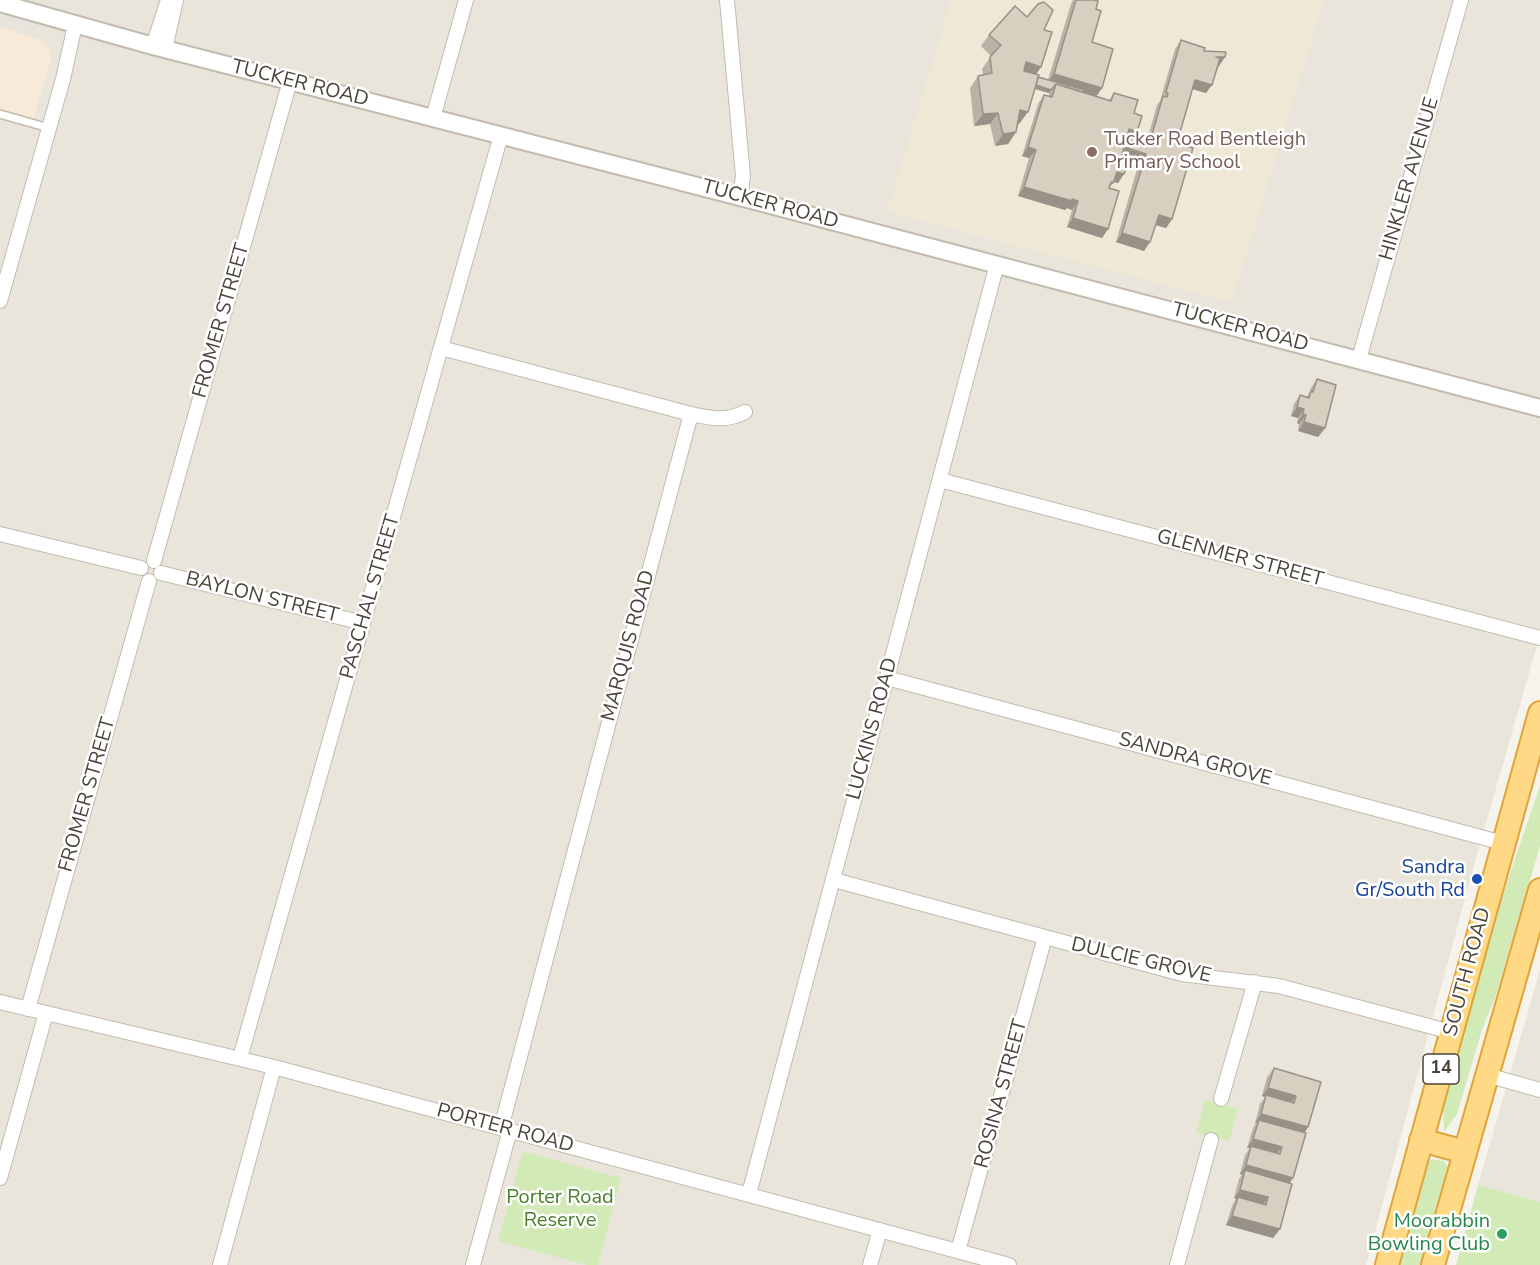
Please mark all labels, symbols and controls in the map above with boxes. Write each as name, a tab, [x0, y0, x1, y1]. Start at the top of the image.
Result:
street label: TUCKER ROAD	[229, 55, 371, 113]
street label: HINKLER AVENUE	[1375, 95, 1445, 263]
place label: Tucker Road Bentleigh Primary School	[1104, 128, 1306, 175]
marker: Tucker Road Bentleigh Primary School	[1085, 145, 1099, 159]
street label: TUCKER ROAD	[699, 175, 841, 235]
street label: FROMER STREET	[188, 241, 256, 401]
street label: TUCKER ROAD	[1169, 298, 1311, 358]
street label: PASCHAL STREET	[336, 512, 406, 682]
street label: GLENMER STREET	[1154, 525, 1326, 593]
street label: BAYLON STREET	[183, 567, 341, 629]
street label: MARQUIS ROAD	[597, 568, 661, 724]
street label: LUCKINS ROAD	[843, 655, 903, 803]
street label: FROMER STREET	[54, 715, 122, 875]
street label: SANDRA GROVE	[1116, 728, 1274, 792]
place label: Sandra Gr/South Rd	[1355, 856, 1465, 903]
marker: Sandra Gr/South Rd	[1470, 872, 1484, 886]
street label: SOUTH ROAD	[1439, 905, 1497, 1039]
street label: DULCIE GROVE	[1069, 933, 1213, 989]
street label: ROSINA STREET	[971, 1017, 1033, 1171]
road number: 14	[1423, 1054, 1459, 1084]
street label: PORTER ROAD	[434, 1099, 576, 1159]
park label: Porter Road Reserve	[506, 1186, 614, 1233]
place label: Moorabbin Bowling Club	[1368, 1210, 1490, 1257]
marker: Moorabbin Bowling Club	[1495, 1227, 1509, 1241]

